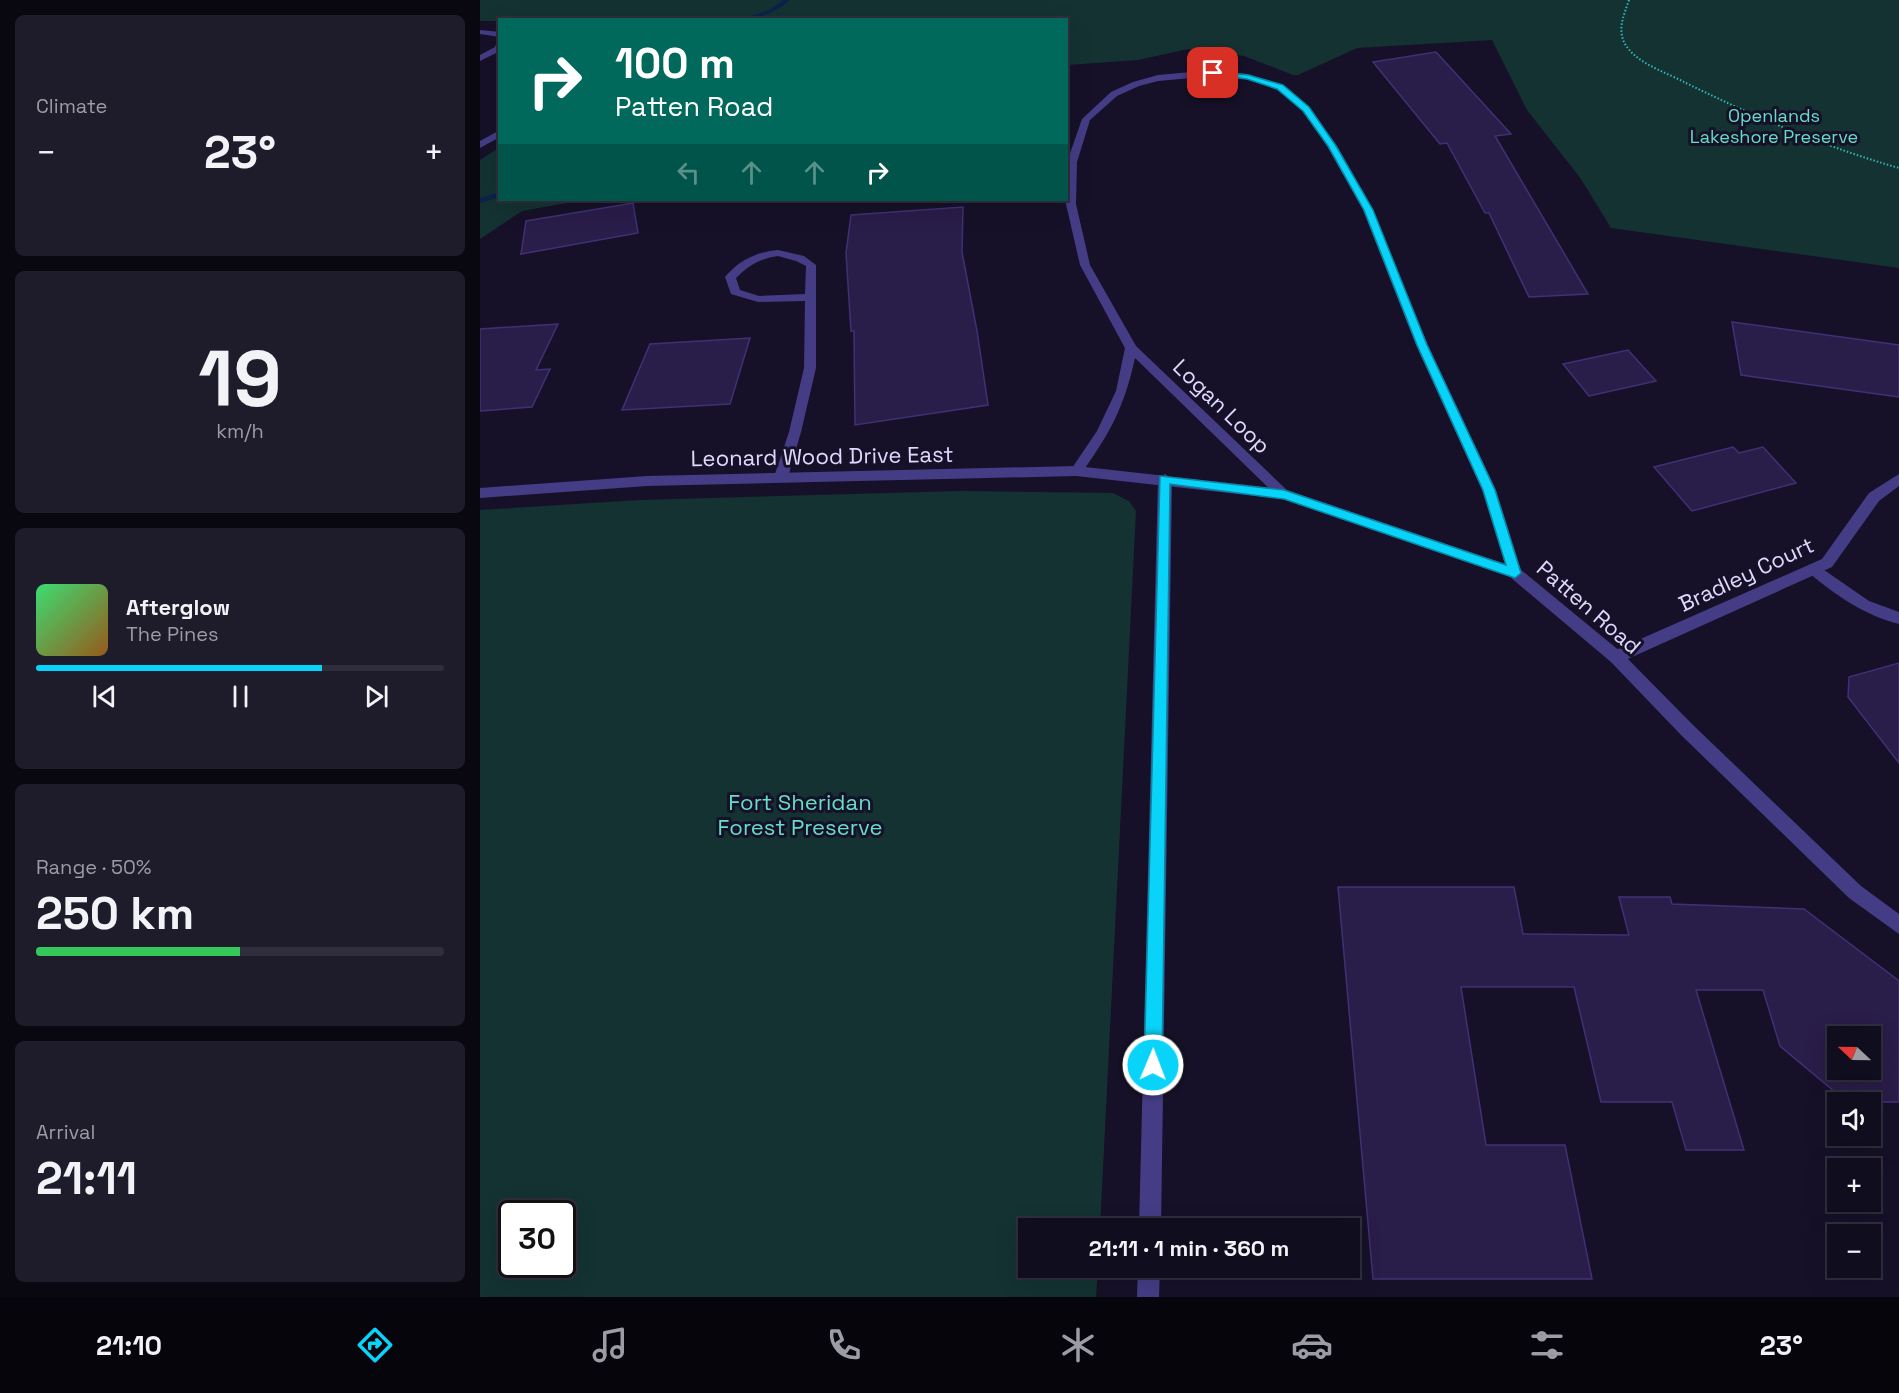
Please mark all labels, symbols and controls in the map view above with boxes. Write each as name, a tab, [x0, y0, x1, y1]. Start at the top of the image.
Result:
text: 100 m	[615, 37, 735, 90]
icon: right	[516, 42, 594, 120]
pin	[1187, 47, 1238, 98]
icon: arrive	[1196, 56, 1229, 89]
text: Patten Road	[615, 89, 773, 124]
text: Climate	[36, 93, 107, 119]
park label: Openlands Lakeshore Preserve	[1690, 104, 1858, 148]
text: 23°	[204, 124, 276, 181]
text: −	[36, 132, 56, 174]
text: +	[424, 132, 444, 174]
icon: left	[672, 156, 705, 189]
icon: ahead	[735, 156, 768, 189]
icon: ahead	[798, 156, 831, 189]
icon: right	[861, 156, 894, 189]
text: 19	[198, 329, 282, 429]
street label: Logan Loop	[1167, 353, 1277, 459]
text: km/h	[216, 418, 264, 444]
street label: Leonard Wood Drive East	[690, 440, 954, 472]
street label: Bradley Court	[1674, 530, 1818, 618]
street label: Patten Road	[1531, 554, 1647, 660]
text: Afterglow	[126, 593, 230, 621]
text: The Pines	[126, 621, 219, 647]
icon: previous	[88, 680, 121, 713]
icon: pause	[224, 680, 257, 713]
icon: next	[360, 680, 393, 713]
park label: Fort Sheridan Forest Preserve	[718, 788, 882, 841]
text: Range · 50%	[36, 854, 151, 880]
text: 250 km	[36, 885, 194, 942]
north arrow	[1827, 1026, 1881, 1080]
map controls	[1827, 1026, 1881, 1278]
position arrow	[1121, 1033, 1185, 1097]
button: sound	[1827, 1092, 1881, 1146]
text: Arrival	[36, 1119, 95, 1145]
text: 21:11	[36, 1150, 137, 1207]
button: +	[1827, 1158, 1881, 1212]
speed limit sign: 30	[498, 1200, 576, 1278]
button: −	[1827, 1224, 1881, 1278]
text: 21:11 · 1 min · 360 m	[1089, 1234, 1289, 1262]
icon: directions	[354, 1324, 396, 1366]
icon: music	[589, 1324, 631, 1366]
icon: phone	[823, 1324, 865, 1366]
icon: climate	[1057, 1324, 1099, 1366]
icon: car	[1291, 1324, 1333, 1366]
icon: filters	[1526, 1324, 1568, 1366]
text: 21:10	[96, 1328, 162, 1363]
text: 23°	[1760, 1328, 1803, 1363]

